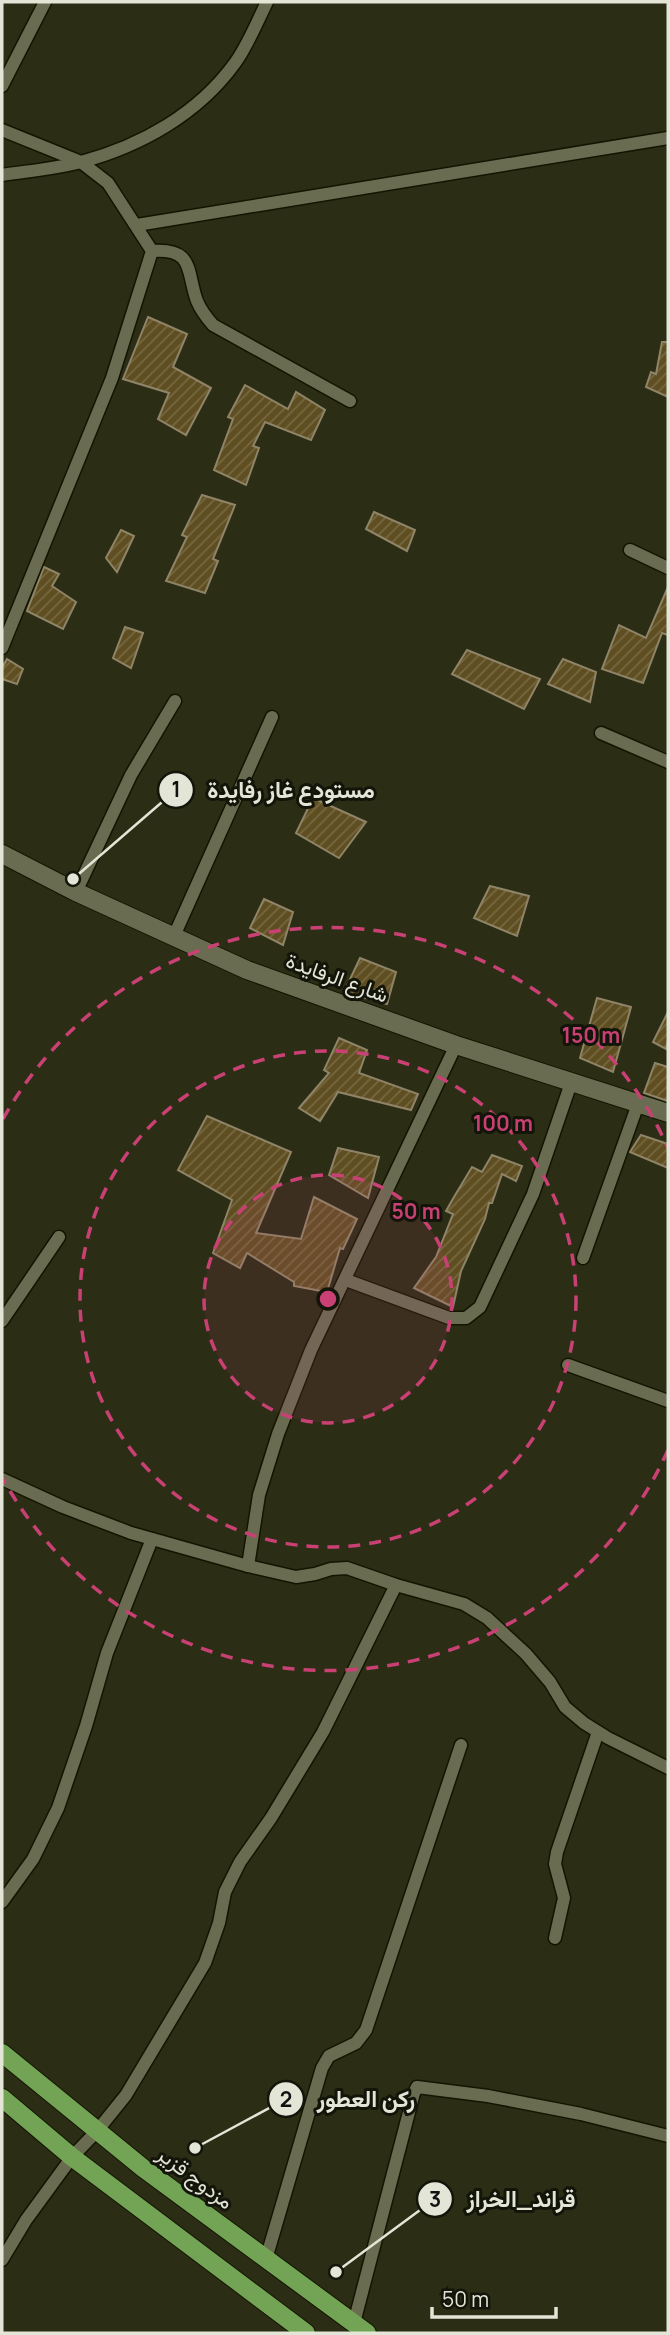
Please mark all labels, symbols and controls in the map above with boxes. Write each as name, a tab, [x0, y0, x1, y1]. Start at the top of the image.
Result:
callout: مستودع غاز رفايدة	[158, 768, 389, 812]
text: مستودع غاز رفايدة	[207, 773, 375, 806]
text: 1	[171, 775, 181, 803]
street label: شارع الرفايدة	[282, 946, 392, 1009]
text: 150 m	[562, 1021, 620, 1049]
text: 100 m	[473, 1109, 533, 1137]
text: 50 m	[391, 1197, 441, 1225]
centre of rings	[316, 1287, 340, 1311]
callout: ركن العطور	[268, 2077, 430, 2121]
text: ركن العطور	[316, 2082, 415, 2114]
text: 2	[280, 2085, 292, 2113]
street label: مزدوج قزير	[150, 2139, 239, 2216]
callout: قراند_الخراز	[417, 2177, 589, 2221]
text: قراند_الخراز	[465, 2182, 576, 2214]
text: 3	[429, 2185, 441, 2213]
scale bar	[432, 2276, 556, 2320]
text: 50 m	[442, 2285, 489, 2313]

